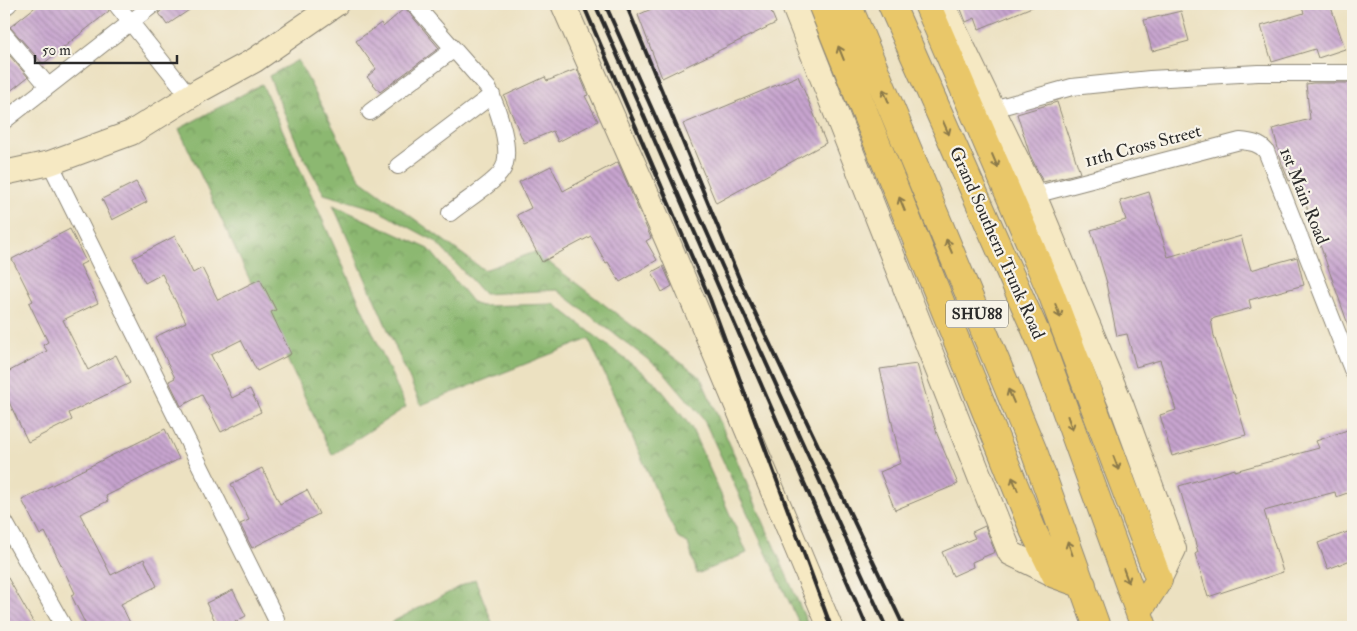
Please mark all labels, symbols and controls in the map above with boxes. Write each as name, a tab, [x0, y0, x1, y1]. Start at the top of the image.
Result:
scale bar	[35, 32, 178, 64]
text: 50 m	[42, 41, 71, 60]
one-way arrow	[836, 46, 845, 61]
one-way arrow	[881, 89, 890, 104]
street label: 11th Cross Street	[1082, 119, 1204, 173]
one-way arrow	[942, 120, 952, 135]
street label: Grand Southern Trunk Road	[944, 143, 1050, 343]
street label: 1st Main Road	[1274, 144, 1334, 248]
one-way arrow	[990, 153, 1000, 168]
one-way arrow	[896, 197, 906, 212]
one-way arrow	[944, 239, 953, 255]
road number: SHU88	[946, 300, 1008, 328]
one-way arrow	[1053, 303, 1063, 318]
one-way arrow	[1006, 389, 1015, 404]
one-way arrow	[1066, 415, 1075, 430]
one-way arrow	[1112, 455, 1121, 470]
one-way arrow	[1009, 477, 1018, 492]
one-way arrow	[1065, 541, 1074, 556]
one-way arrow	[1122, 568, 1131, 583]

